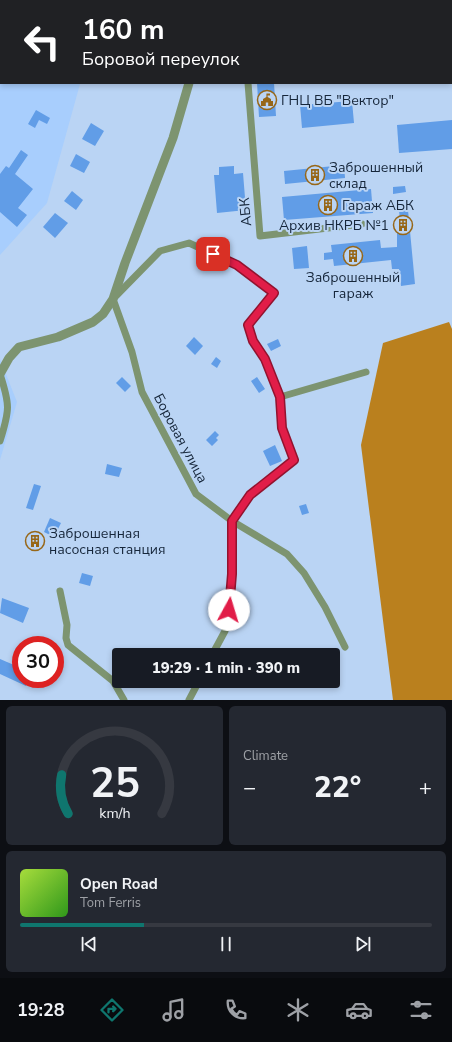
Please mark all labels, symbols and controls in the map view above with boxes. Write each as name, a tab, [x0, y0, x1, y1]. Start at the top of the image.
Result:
text: 160 m	[82, 11, 165, 49]
icon: left	[16, 16, 68, 68]
text: Боровой переулок	[82, 47, 240, 71]
public building icon: ГНЦ ВБ "Вектор"	[256, 89, 278, 111]
place label: ГНЦ ВБ "Вектор"	[281, 91, 394, 110]
place label: Заброшенный склад	[329, 158, 423, 193]
building icon: Заброшенный склад	[304, 164, 326, 186]
building icon: Гараж АБК	[317, 194, 339, 216]
place label: Гараж АБК	[342, 196, 414, 215]
street label: АБК	[235, 197, 256, 227]
building icon: Архив НКРБ №1	[392, 214, 414, 236]
place label: Архив НКРБ №1	[279, 216, 389, 235]
pin	[196, 237, 230, 271]
icon: arrive	[202, 243, 224, 265]
building icon: Заброшенный гараж	[342, 245, 364, 267]
place label: Заброшенный гараж	[306, 268, 400, 303]
street label: Боровая улица	[149, 390, 212, 486]
place label: Заброшенная насосная станция	[49, 524, 166, 559]
building icon: Заброшенная насосная станция	[24, 530, 46, 552]
position arrow	[208, 589, 250, 631]
speed limit sign: 30	[12, 636, 64, 688]
text: 19:29 · 1 min · 390 m	[152, 658, 300, 678]
text: Climate	[243, 747, 288, 765]
text: 25	[90, 754, 139, 811]
text: 22°	[314, 767, 361, 808]
text: −	[243, 773, 256, 803]
text: +	[419, 773, 432, 803]
text: km/h	[99, 803, 130, 822]
text: Open Road	[80, 874, 158, 894]
text: Tom Ferris	[80, 894, 141, 912]
icon: previous	[78, 933, 100, 955]
icon: pause	[215, 933, 237, 955]
icon: next	[352, 933, 374, 955]
icon: directions	[98, 996, 126, 1024]
icon: music	[160, 996, 188, 1024]
icon: phone	[222, 996, 250, 1024]
icon: climate	[284, 996, 312, 1024]
icon: car	[345, 996, 373, 1024]
icon: filters	[407, 996, 435, 1024]
text: 19:28	[17, 998, 65, 1022]

